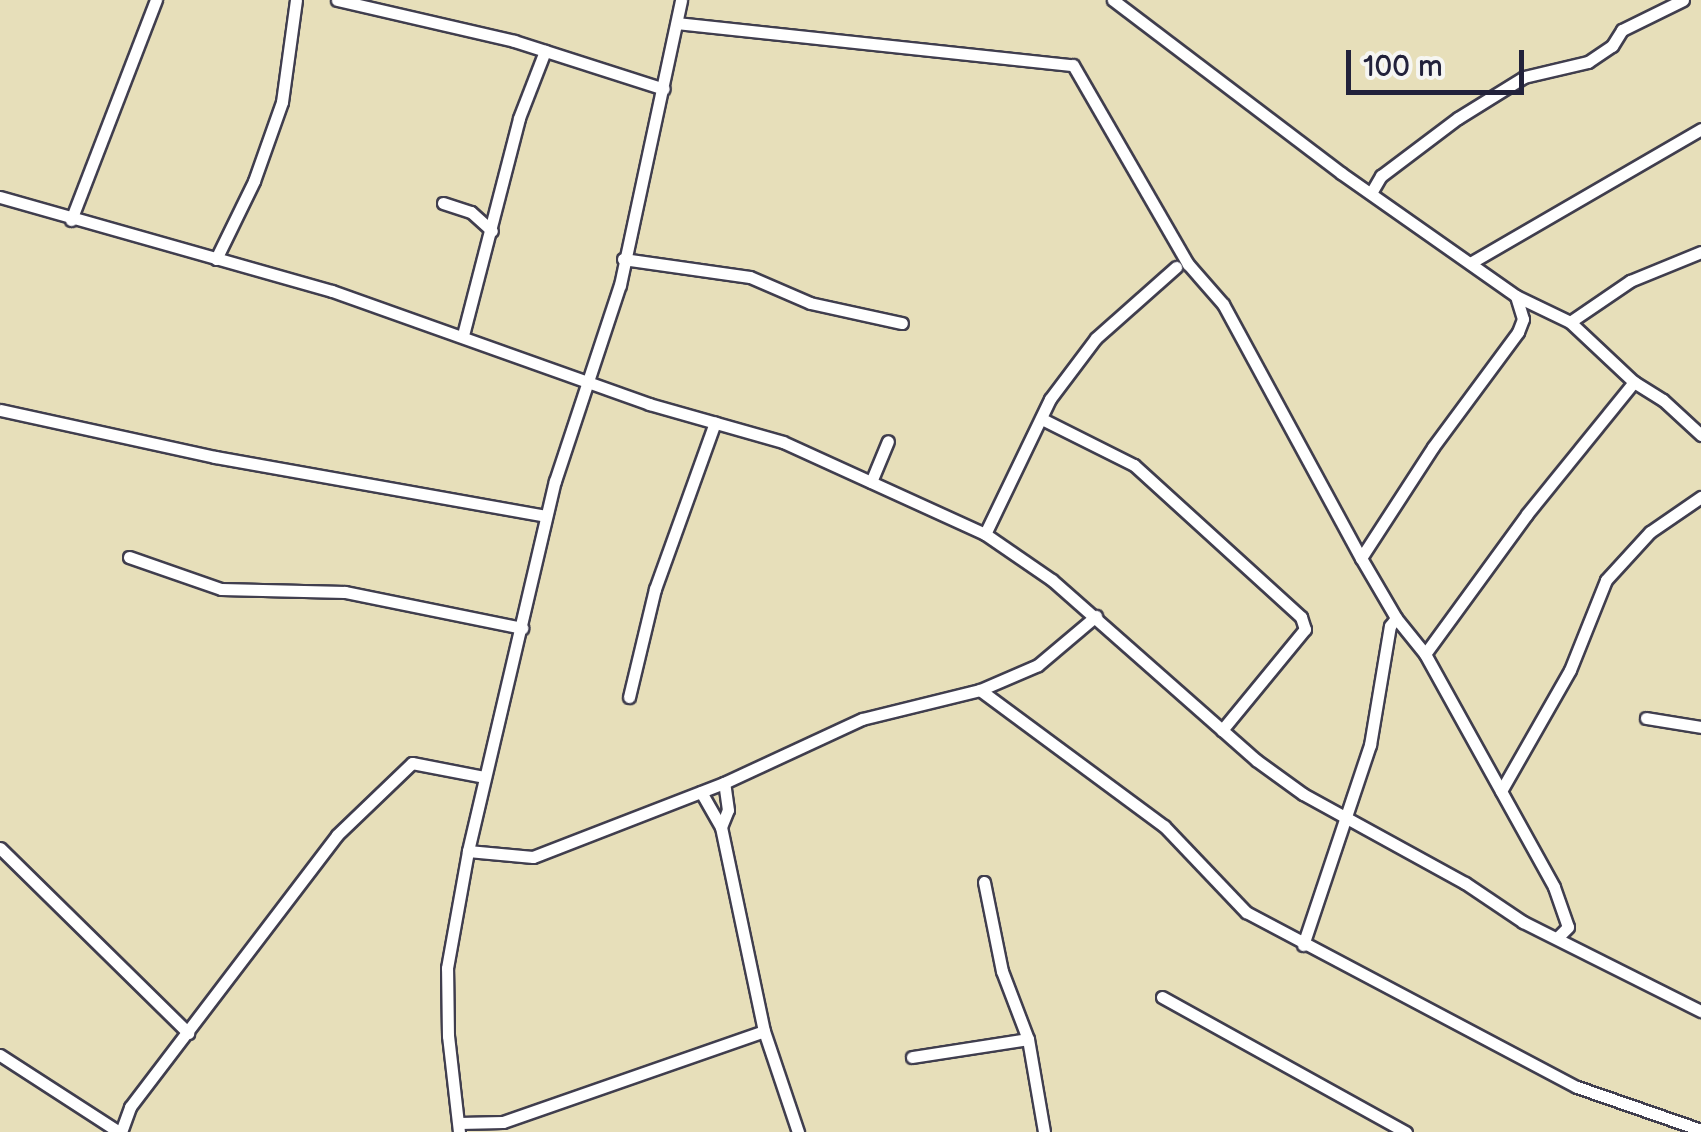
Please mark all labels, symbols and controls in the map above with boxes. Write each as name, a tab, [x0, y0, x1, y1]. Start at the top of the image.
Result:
scale bar	[1351, 30, 1528, 92]
text: 100 m	[1363, 49, 1443, 85]

